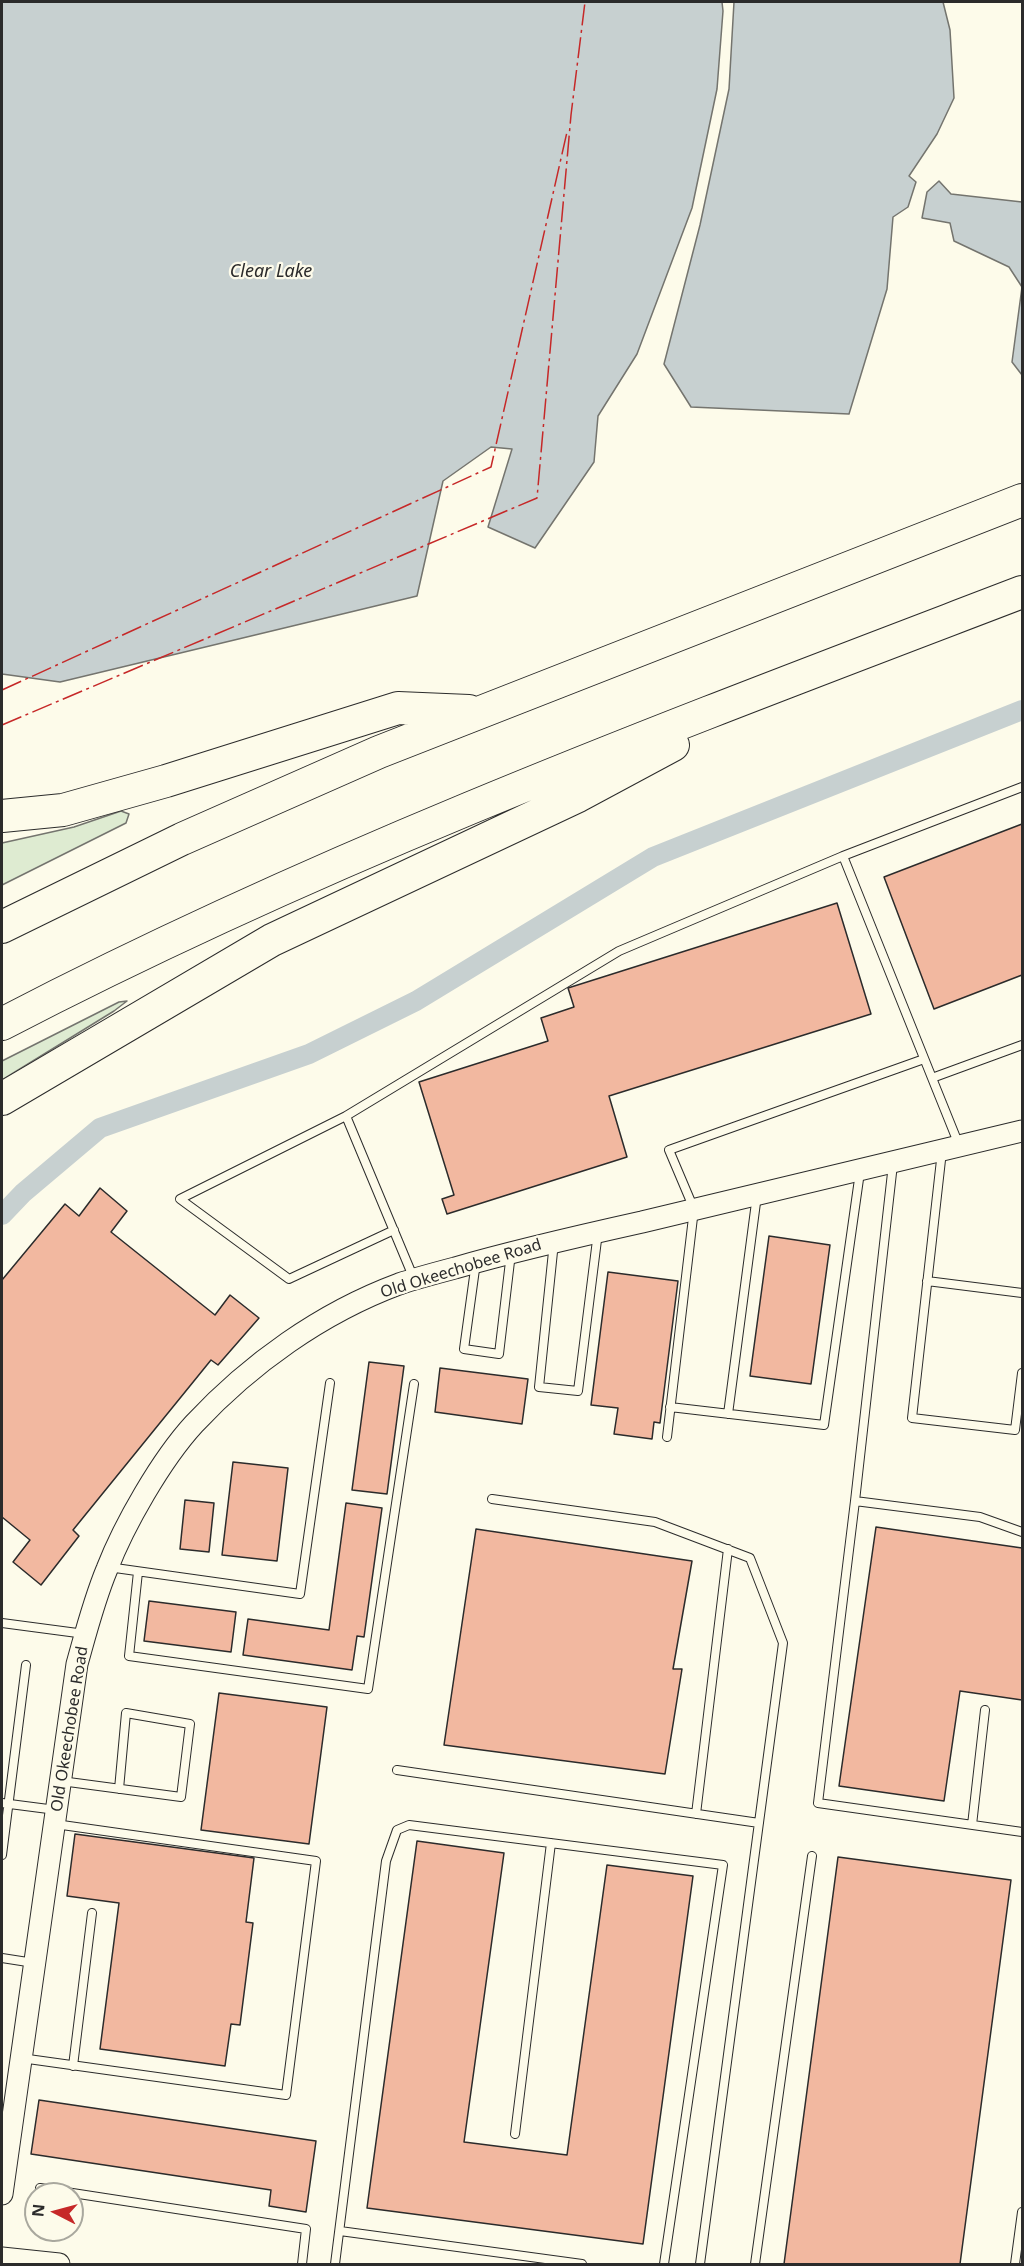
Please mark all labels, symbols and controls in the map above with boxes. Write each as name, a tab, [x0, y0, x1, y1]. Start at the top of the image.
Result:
water label: Clear Lake	[230, 261, 312, 283]
street label: Old Okeechobee Road	[378, 1235, 544, 1303]
street label: Old Okeechobee Road	[47, 1645, 93, 1813]
north arrow	[24, 2182, 84, 2242]
text: N	[26, 2203, 50, 2218]

